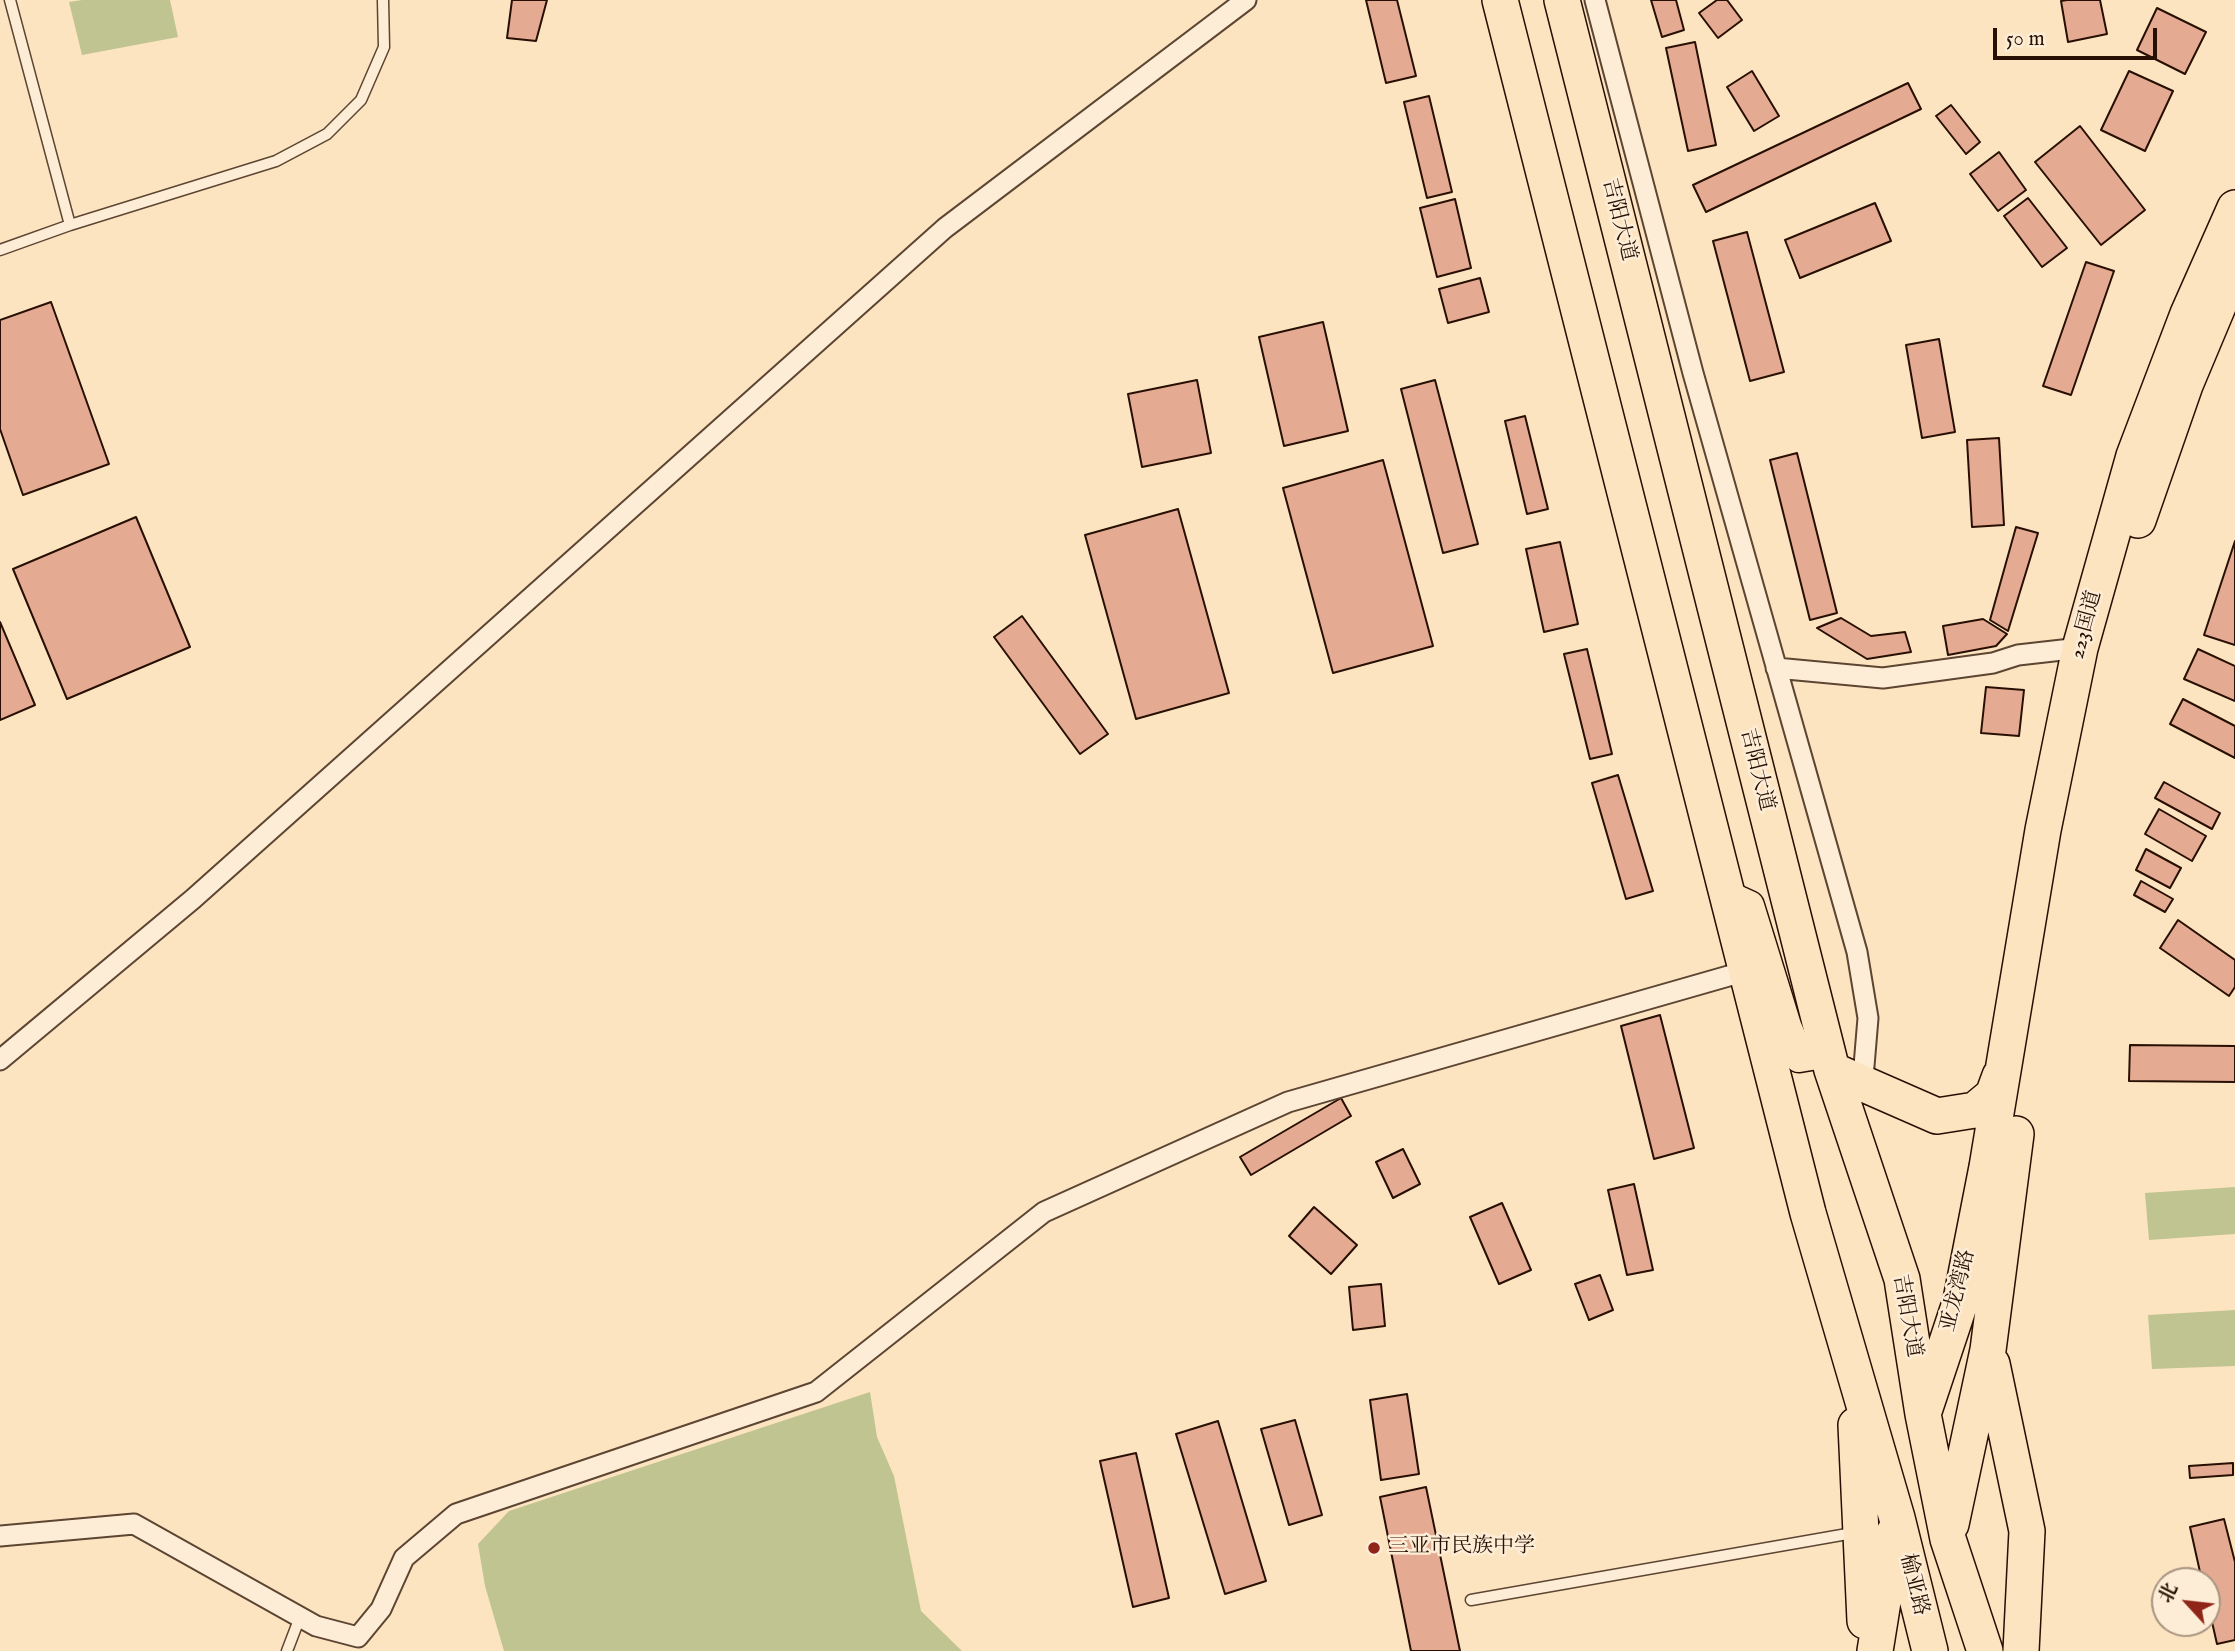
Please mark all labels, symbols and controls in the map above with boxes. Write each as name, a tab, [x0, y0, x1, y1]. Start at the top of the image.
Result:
scale bar	[1997, 14, 2162, 58]
text: 50 m	[2006, 26, 2045, 53]
street label: 吉阳大道	[1596, 176, 1640, 264]
street label: 223国道	[2066, 588, 2108, 662]
street label: 吉阳大道	[1734, 726, 1778, 814]
street label: 亚龙湾路	[1937, 1247, 1981, 1335]
street label: 吉阳大道	[1886, 1272, 1926, 1360]
place label: 三亚市民族中学	[1388, 1535, 1535, 1561]
marker: 三亚市民族中学	[1366, 1540, 1382, 1556]
street label: 榆亚路	[1893, 1551, 1933, 1619]
north arrow	[2151, 1567, 2221, 1637]
text: 北	[2154, 1579, 2184, 1607]

